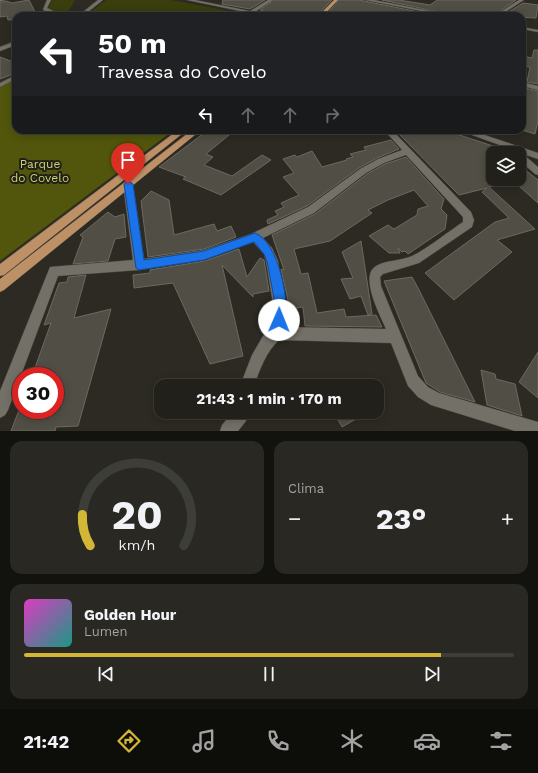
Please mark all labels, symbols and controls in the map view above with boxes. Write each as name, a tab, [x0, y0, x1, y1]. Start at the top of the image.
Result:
text: 50 m	[98, 27, 167, 60]
icon: left	[32, 28, 84, 80]
text: Travessa do Covelo	[98, 61, 267, 82]
icon: left	[195, 104, 217, 126]
icon: ahead	[237, 104, 259, 126]
icon: ahead	[279, 104, 301, 126]
icon: right	[321, 104, 343, 126]
pin	[111, 143, 145, 184]
map controls	[486, 146, 526, 186]
button: layers	[486, 146, 526, 186]
icon: arrive	[117, 149, 139, 171]
park label: Parque do Covelo	[11, 157, 69, 185]
position arrow	[258, 299, 300, 341]
speed limit sign: 30	[12, 367, 64, 419]
text: 21:43 · 1 min · 170 m	[196, 390, 342, 408]
text: Clima	[288, 481, 324, 496]
text: 20	[111, 489, 163, 538]
text: 23°	[376, 501, 426, 536]
text: −	[288, 506, 301, 531]
text: +	[501, 506, 514, 531]
text: km/h	[119, 536, 155, 552]
text: Golden Hour	[84, 606, 176, 624]
text: Lumen	[84, 624, 128, 639]
icon: previous	[95, 663, 117, 685]
icon: pause	[258, 663, 280, 685]
icon: next	[421, 663, 443, 685]
icon: directions	[115, 727, 143, 755]
icon: music	[190, 727, 218, 755]
icon: phone	[264, 727, 292, 755]
icon: climate	[338, 727, 366, 755]
icon: car	[413, 727, 441, 755]
icon: filters	[487, 727, 515, 755]
text: 21:42	[23, 731, 69, 752]

